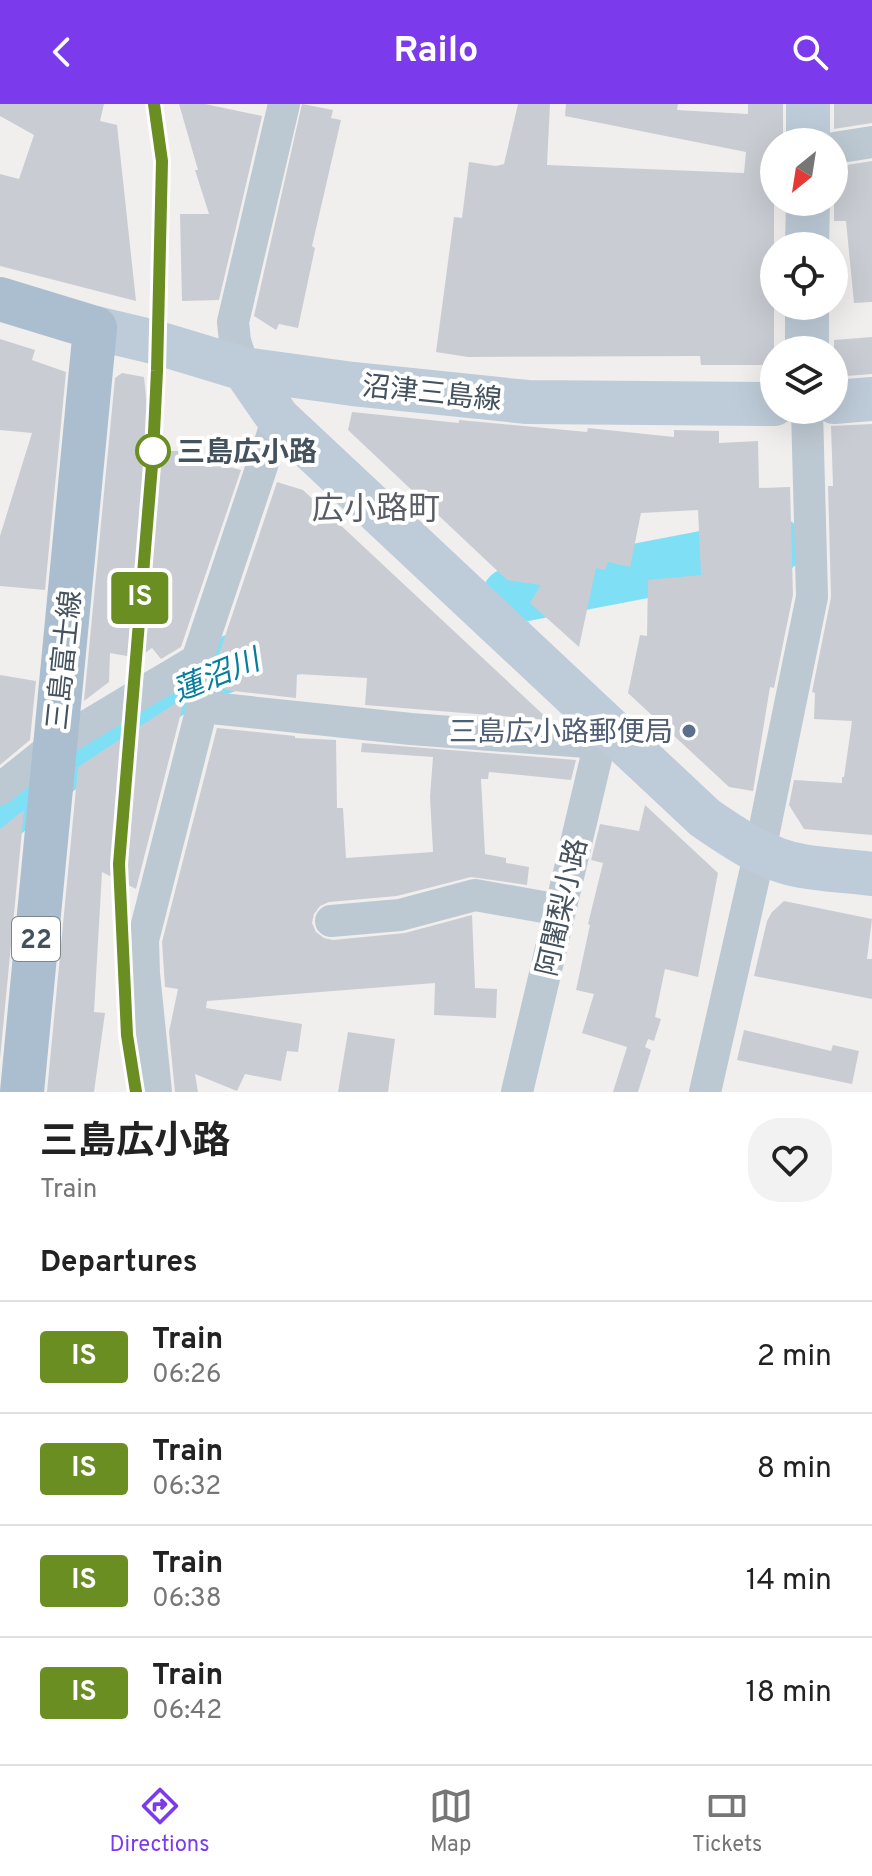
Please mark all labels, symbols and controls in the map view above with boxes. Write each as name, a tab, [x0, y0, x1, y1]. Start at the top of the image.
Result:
text: Railo	[393, 29, 479, 75]
icon: back	[40, 30, 84, 74]
icon: search	[788, 30, 832, 74]
north arrow	[760, 128, 848, 216]
map controls	[760, 128, 848, 424]
button: locate	[760, 232, 848, 320]
button: layers	[760, 336, 848, 424]
street label: 沼津三島線	[360, 370, 503, 420]
marker: 三島広小路	[136, 434, 170, 468]
place label: 三島広小路	[177, 436, 317, 472]
district label: 広小路町	[312, 491, 440, 531]
line badge: IS	[104, 572, 176, 624]
text: IS	[127, 580, 153, 616]
street label: 三島富士線	[41, 589, 91, 732]
water label: 蓮沼川	[168, 642, 268, 711]
place label: 三島広小路郵便局	[449, 716, 673, 752]
marker: 三島広小路郵便局	[680, 722, 698, 740]
street label: 阿闍梨小路	[531, 835, 597, 980]
road number: 22	[12, 917, 60, 961]
button: heart	[748, 1118, 832, 1202]
text: 三島広小路	[40, 1119, 230, 1168]
text: Train	[40, 1174, 97, 1207]
text: Departures	[40, 1245, 198, 1282]
text: Train	[152, 1322, 223, 1359]
text: IS	[71, 1339, 97, 1375]
text: 2 min	[757, 1339, 832, 1376]
text: 06:26	[152, 1359, 222, 1392]
text: Train	[152, 1434, 223, 1471]
text: IS	[71, 1451, 97, 1487]
text: 8 min	[757, 1451, 832, 1488]
text: 06:32	[152, 1471, 221, 1504]
text: Train	[152, 1546, 223, 1583]
text: IS	[71, 1563, 97, 1599]
text: 14 min	[746, 1563, 832, 1600]
text: 06:38	[152, 1583, 222, 1616]
text: Train	[152, 1658, 223, 1695]
text: IS	[71, 1675, 97, 1711]
text: 18 min	[746, 1675, 832, 1712]
text: 06:42	[152, 1695, 222, 1728]
tab: Directions	[110, 1784, 210, 1859]
tab: Map	[429, 1784, 473, 1859]
tab: Tickets	[692, 1784, 762, 1859]

